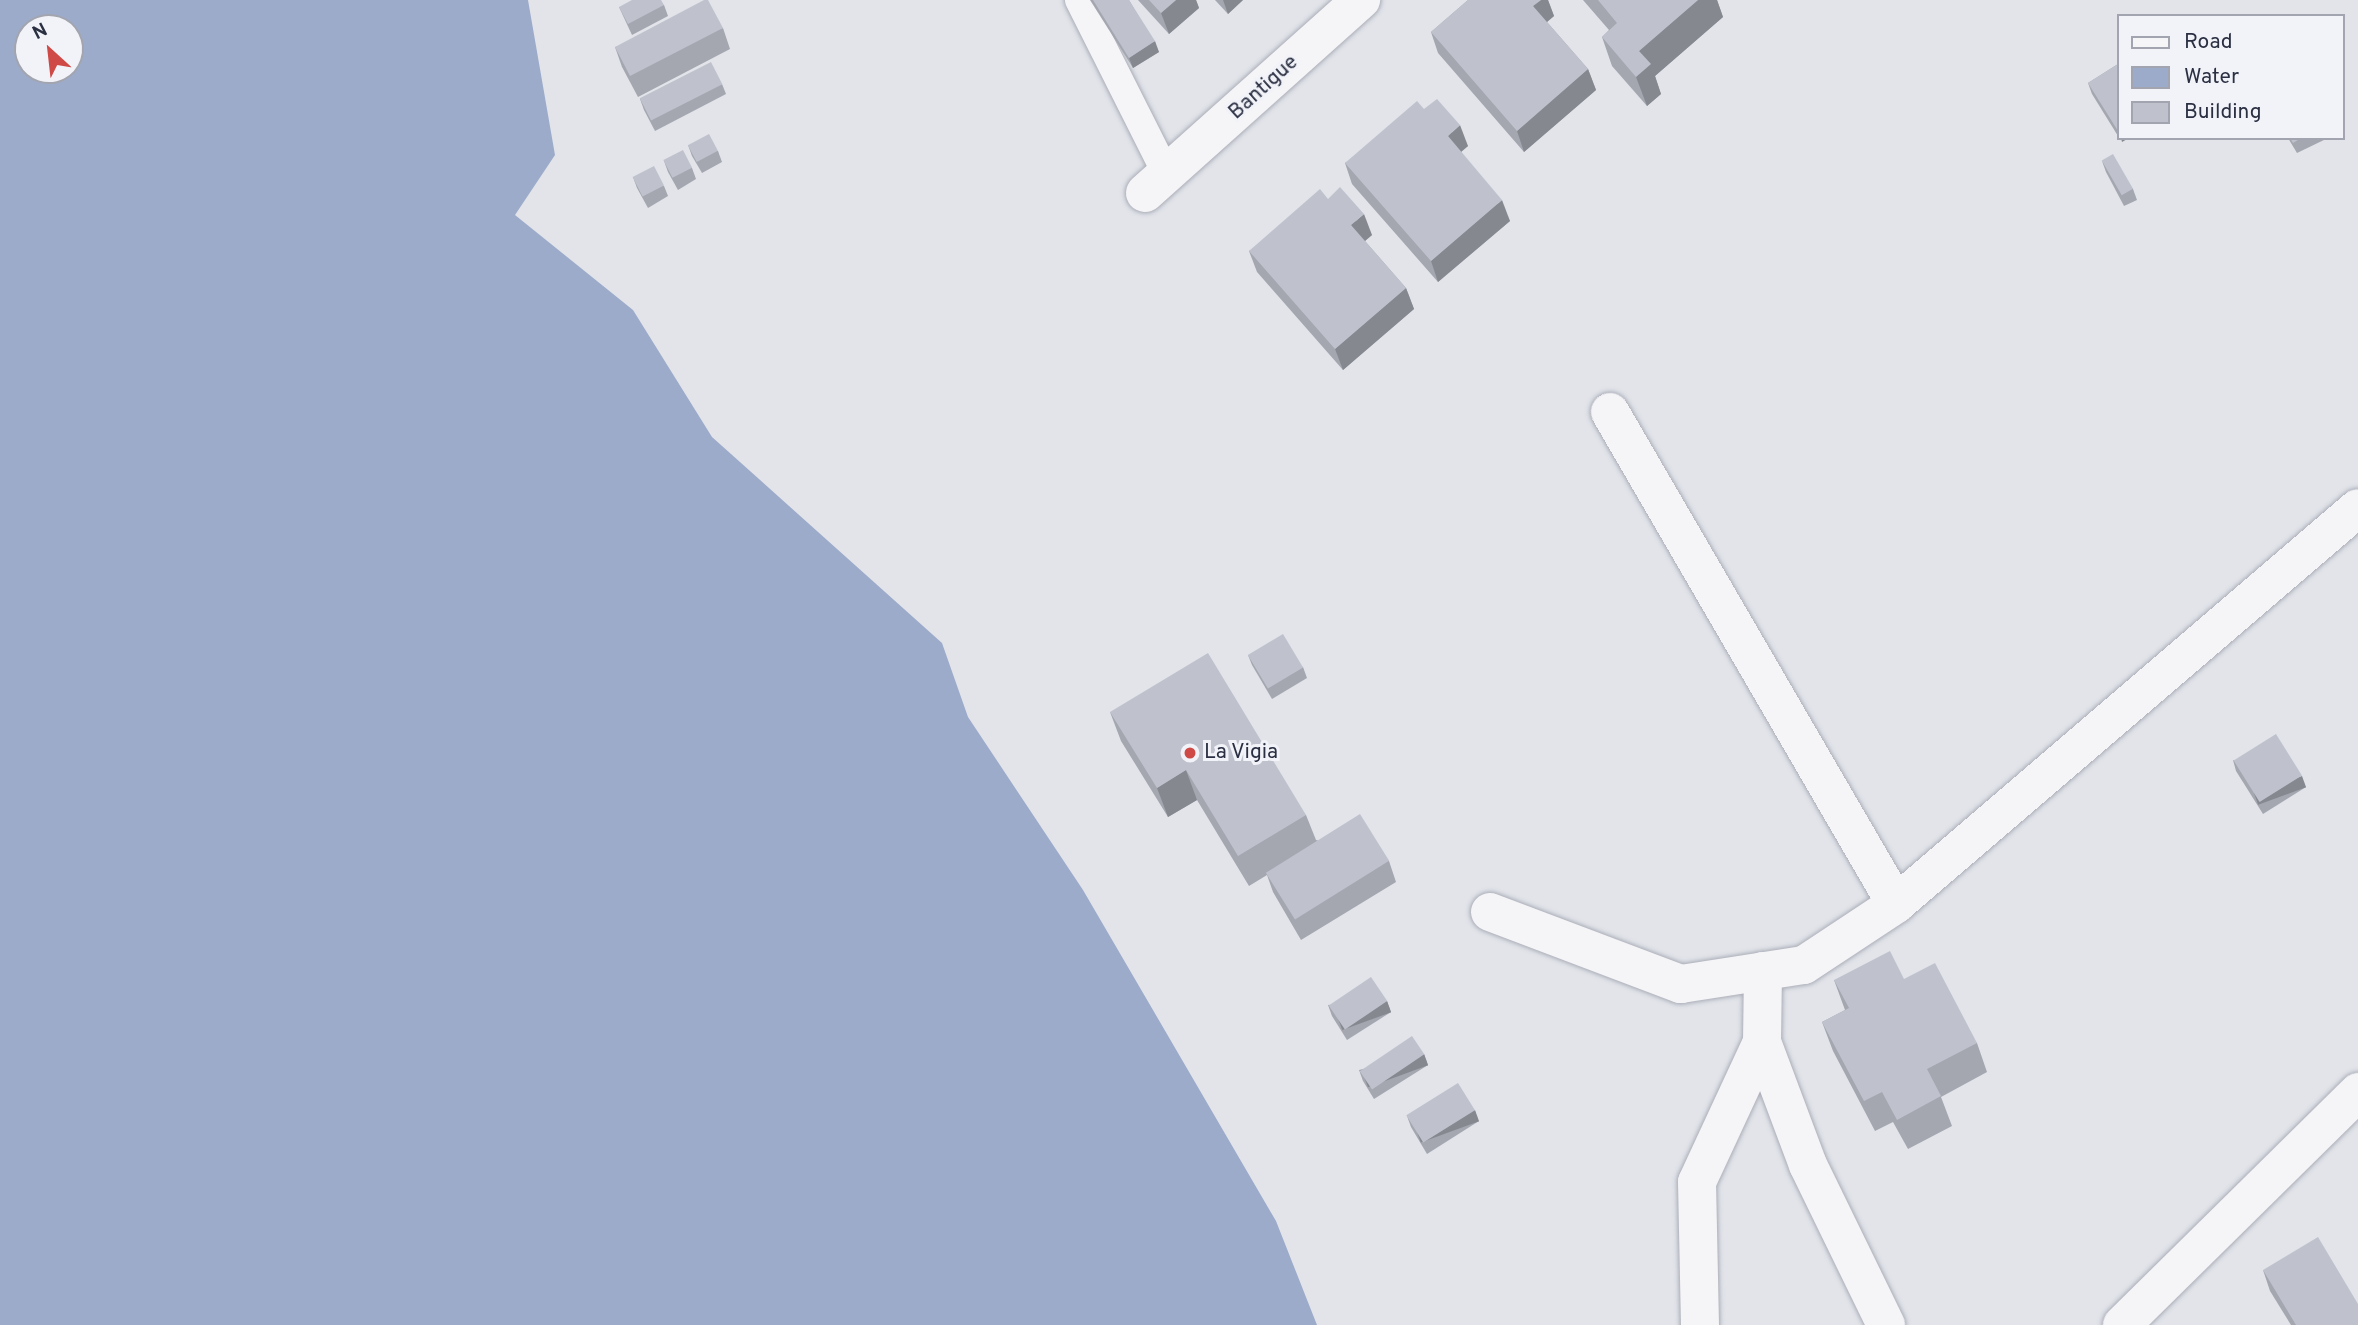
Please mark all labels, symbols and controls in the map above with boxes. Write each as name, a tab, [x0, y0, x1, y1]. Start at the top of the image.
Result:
north arrow	[14, 14, 84, 84]
legend	[2116, 14, 2344, 140]
text: N	[29, 18, 52, 46]
text: Road	[2184, 29, 2233, 56]
street label: Bantigue	[1224, 50, 1304, 126]
text: Water	[2184, 64, 2239, 91]
text: Building	[2184, 99, 2262, 126]
place label: La Vigia	[1204, 740, 1279, 766]
marker: La Vigia	[1182, 745, 1198, 761]

